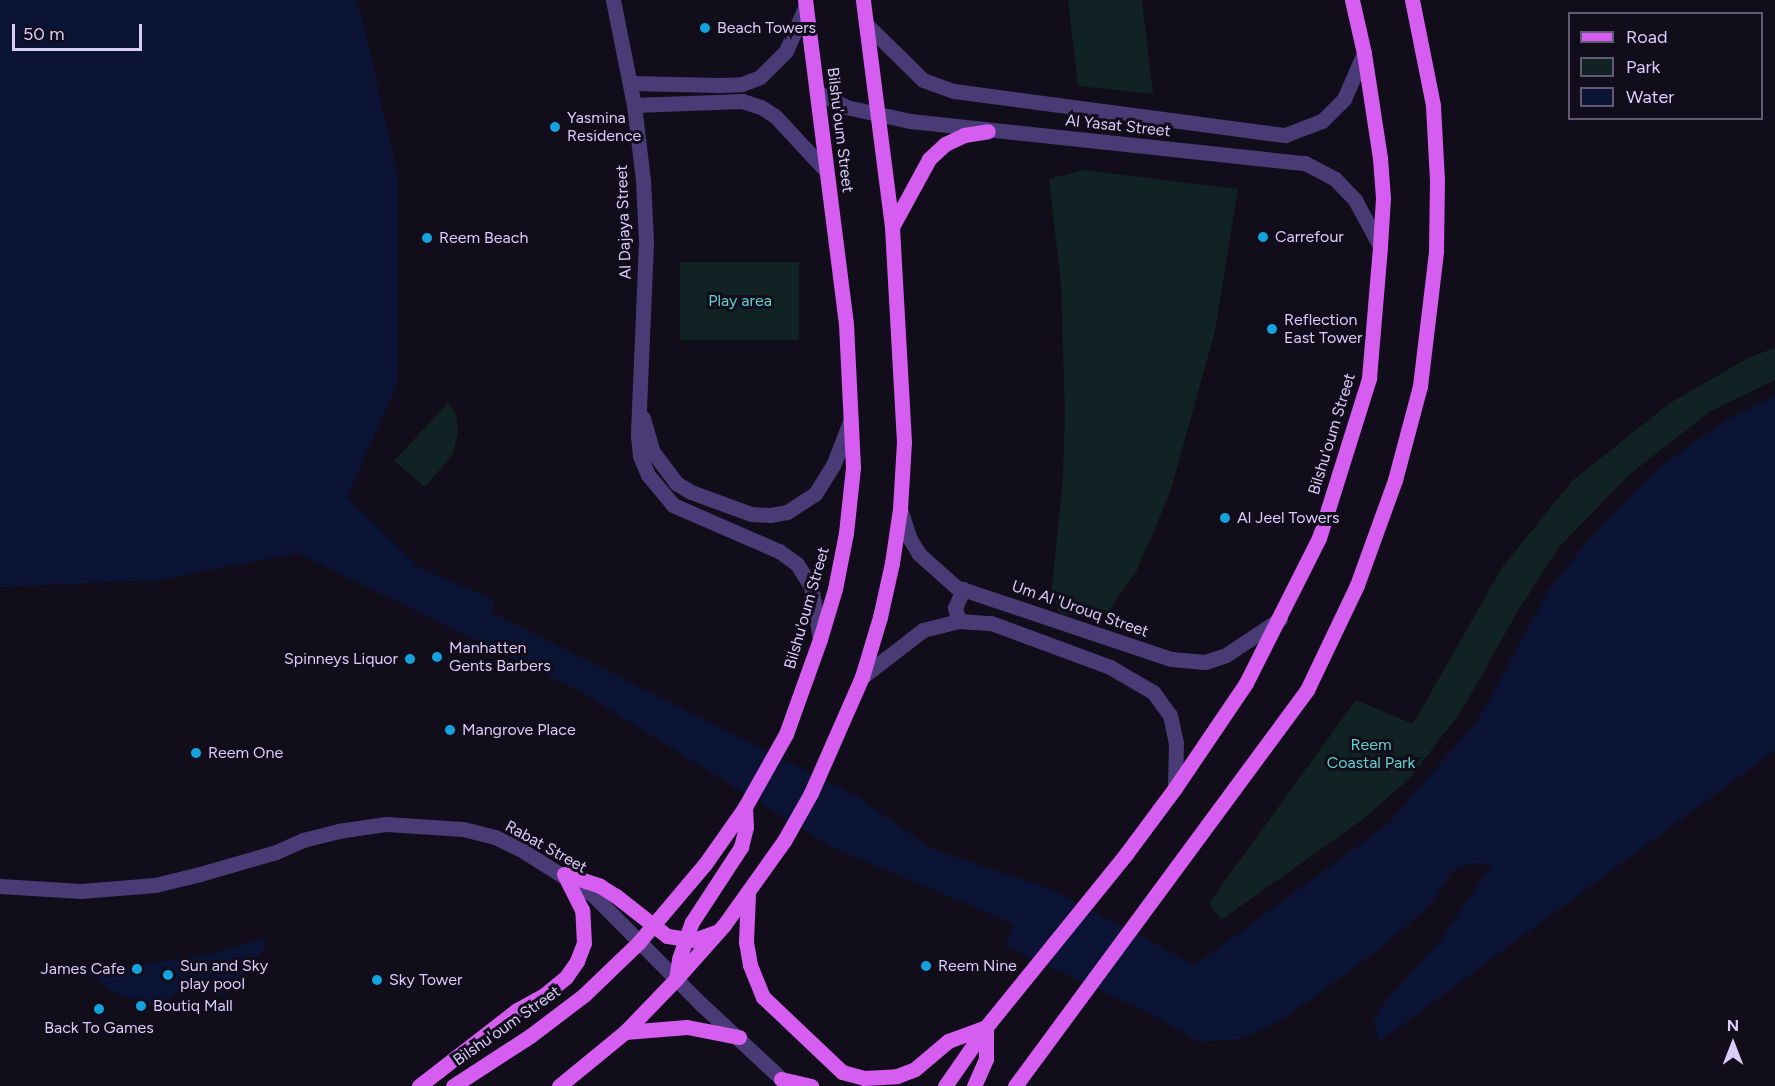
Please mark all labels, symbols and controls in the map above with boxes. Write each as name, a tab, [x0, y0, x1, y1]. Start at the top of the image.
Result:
scale bar	[15, 12, 146, 50]
legend	[1568, 12, 1763, 120]
place label: Beach Towers	[717, 18, 816, 38]
marker: Beach Towers	[698, 21, 712, 35]
text: 50 m	[23, 23, 65, 45]
text: Road	[1626, 26, 1667, 48]
text: Park	[1626, 56, 1660, 78]
street label: Bilshu'oum Street	[823, 66, 857, 194]
text: Water	[1626, 86, 1674, 108]
place label: Yasmina Residence	[567, 108, 641, 146]
street label: Al Yasat Street	[1064, 111, 1172, 141]
marker: Yasmina Residence	[548, 120, 562, 134]
street label: Al Dajaya Street	[612, 164, 636, 280]
place label: Carrefour	[1275, 227, 1344, 247]
place label: Reem Beach	[439, 228, 528, 248]
marker: Carrefour	[1256, 230, 1270, 244]
marker: Reem Beach	[420, 231, 434, 245]
park label: Play area	[708, 291, 772, 311]
place label: Reflection East Tower	[1284, 310, 1363, 348]
marker: Reflection East Tower	[1265, 322, 1279, 336]
street label: Bilshu'oum Street	[1304, 371, 1360, 497]
place label: Al Jeel Towers	[1237, 508, 1339, 528]
marker: Al Jeel Towers	[1218, 511, 1232, 525]
street label: Bilshu'oum Street	[780, 545, 834, 671]
street label: Um Al 'Urouq Street	[1009, 577, 1151, 641]
place label: Manhatten Gents Barbers	[449, 638, 551, 676]
place label: Spinneys Liquor	[284, 649, 398, 669]
marker: Manhatten Gents Barbers	[430, 650, 444, 664]
marker: Spinneys Liquor	[403, 652, 417, 666]
place label: Mangrove Place	[462, 720, 576, 740]
marker: Mangrove Place	[443, 723, 457, 737]
park label: Reem Coastal Park	[1327, 735, 1415, 773]
place label: Reem One	[208, 743, 283, 763]
marker: Reem One	[189, 746, 203, 760]
street label: Rabat Street	[502, 817, 590, 877]
place label: Sun and Sky play pool	[180, 956, 268, 994]
place label: Reem Nine	[938, 956, 1017, 976]
place label: James Cafe	[41, 959, 125, 979]
marker: Reem Nine	[919, 959, 933, 973]
marker: James Cafe	[130, 962, 144, 976]
marker: Sun and Sky play pool	[161, 968, 175, 982]
place label: Sky Tower	[389, 970, 462, 990]
marker: Sky Tower	[370, 973, 384, 987]
street label: Bilshu'oum Street	[450, 982, 564, 1070]
place label: Boutiq Mall	[153, 996, 233, 1016]
marker: Boutiq Mall	[134, 999, 148, 1013]
marker: Back To Games	[92, 1002, 106, 1016]
north arrow	[1703, 1014, 1763, 1074]
text: N	[1727, 1016, 1739, 1035]
place label: Back To Games	[44, 1018, 154, 1038]

